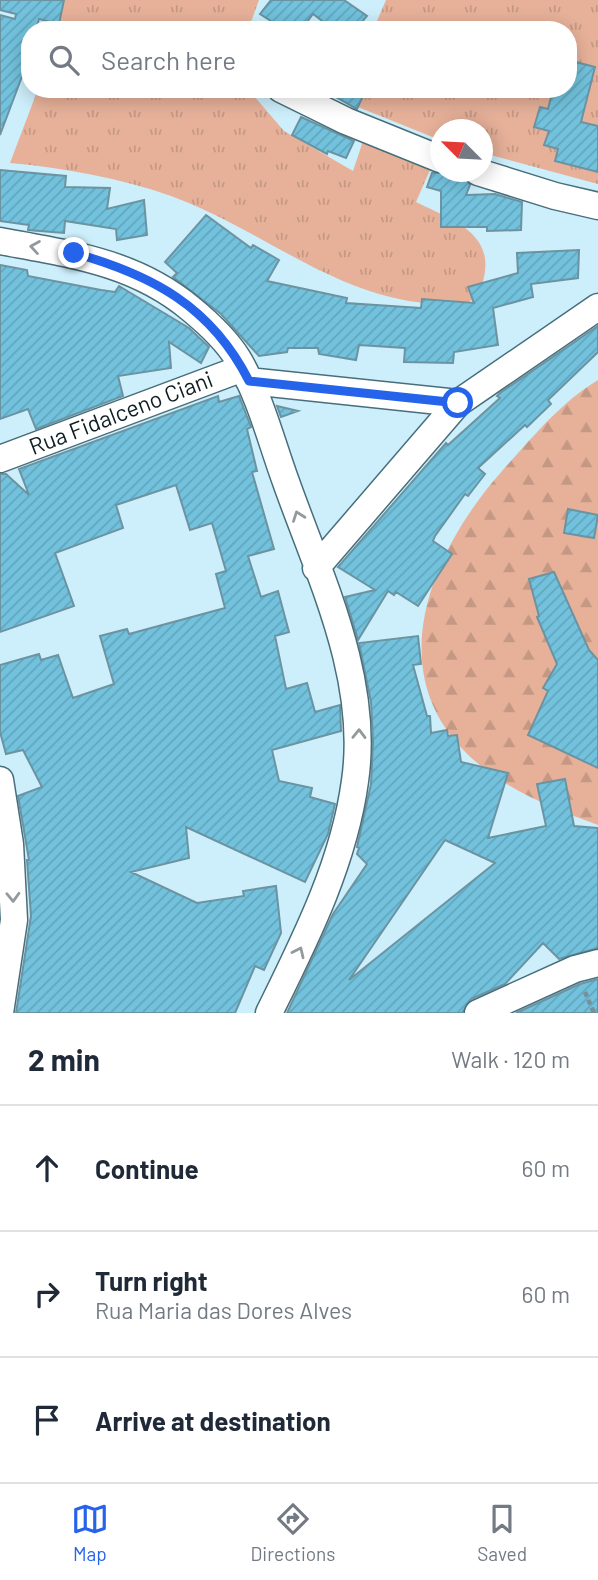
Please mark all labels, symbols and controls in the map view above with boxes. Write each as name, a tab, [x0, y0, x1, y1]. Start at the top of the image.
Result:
search box	[21, 21, 577, 98]
icon: search	[45, 41, 83, 79]
text: Search here	[101, 44, 236, 75]
north arrow	[430, 119, 493, 182]
route end	[58, 237, 89, 268]
one-way arrow	[29, 240, 41, 255]
street label: Rua Fidalceno Ciani	[25, 364, 217, 460]
route start	[442, 387, 473, 418]
one-way arrow	[292, 511, 306, 523]
one-way arrow	[351, 728, 366, 739]
one-way arrow	[6, 892, 21, 903]
one-way arrow	[291, 947, 305, 959]
text: 2 min	[28, 1041, 100, 1077]
text: Walk · 120 m	[451, 1045, 570, 1073]
icon: ahead	[28, 1149, 66, 1187]
text: Continue	[95, 1153, 199, 1184]
text: 60 m	[522, 1154, 570, 1182]
text: Turn right	[95, 1265, 208, 1296]
icon: right	[28, 1275, 66, 1313]
text: 60 m	[522, 1280, 570, 1308]
text: Rua Maria das Dores Alves	[95, 1296, 352, 1324]
icon: arrive	[28, 1401, 66, 1439]
text: Arrive at destination	[95, 1405, 331, 1436]
tab: Map	[71, 1500, 109, 1565]
tab: Directions	[251, 1500, 336, 1565]
tab: Saved	[477, 1500, 527, 1565]

